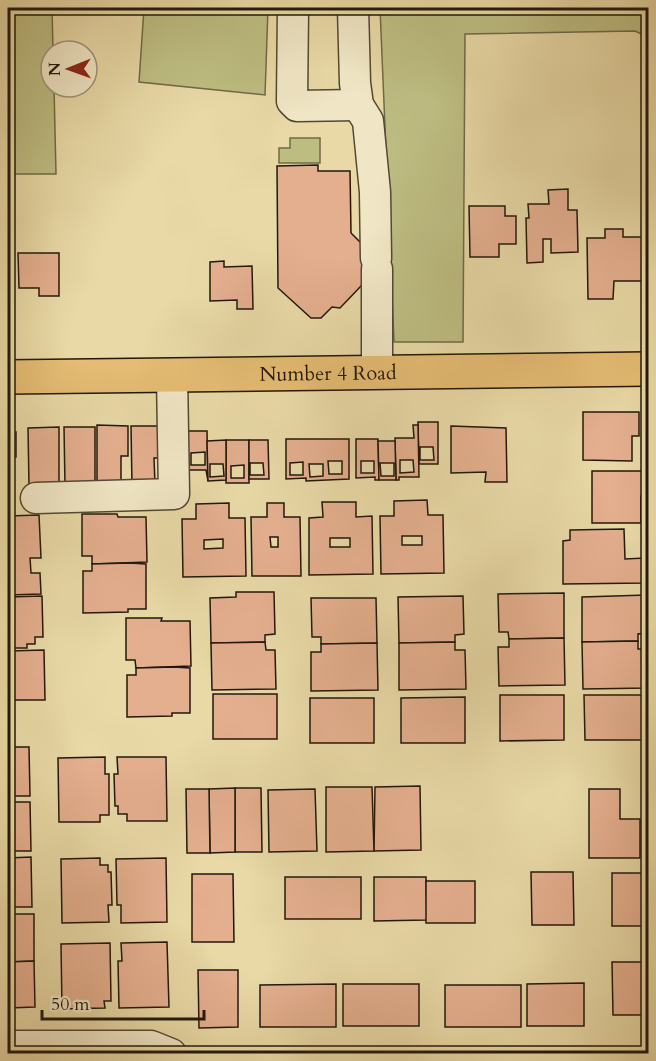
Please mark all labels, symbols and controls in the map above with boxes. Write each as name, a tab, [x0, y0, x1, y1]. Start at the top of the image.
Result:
north arrow	[39, 39, 99, 99]
text: N	[44, 62, 66, 76]
street label: Number 4 Road	[259, 359, 397, 388]
scale bar	[42, 983, 204, 1021]
text: 50 m	[51, 992, 90, 1017]

